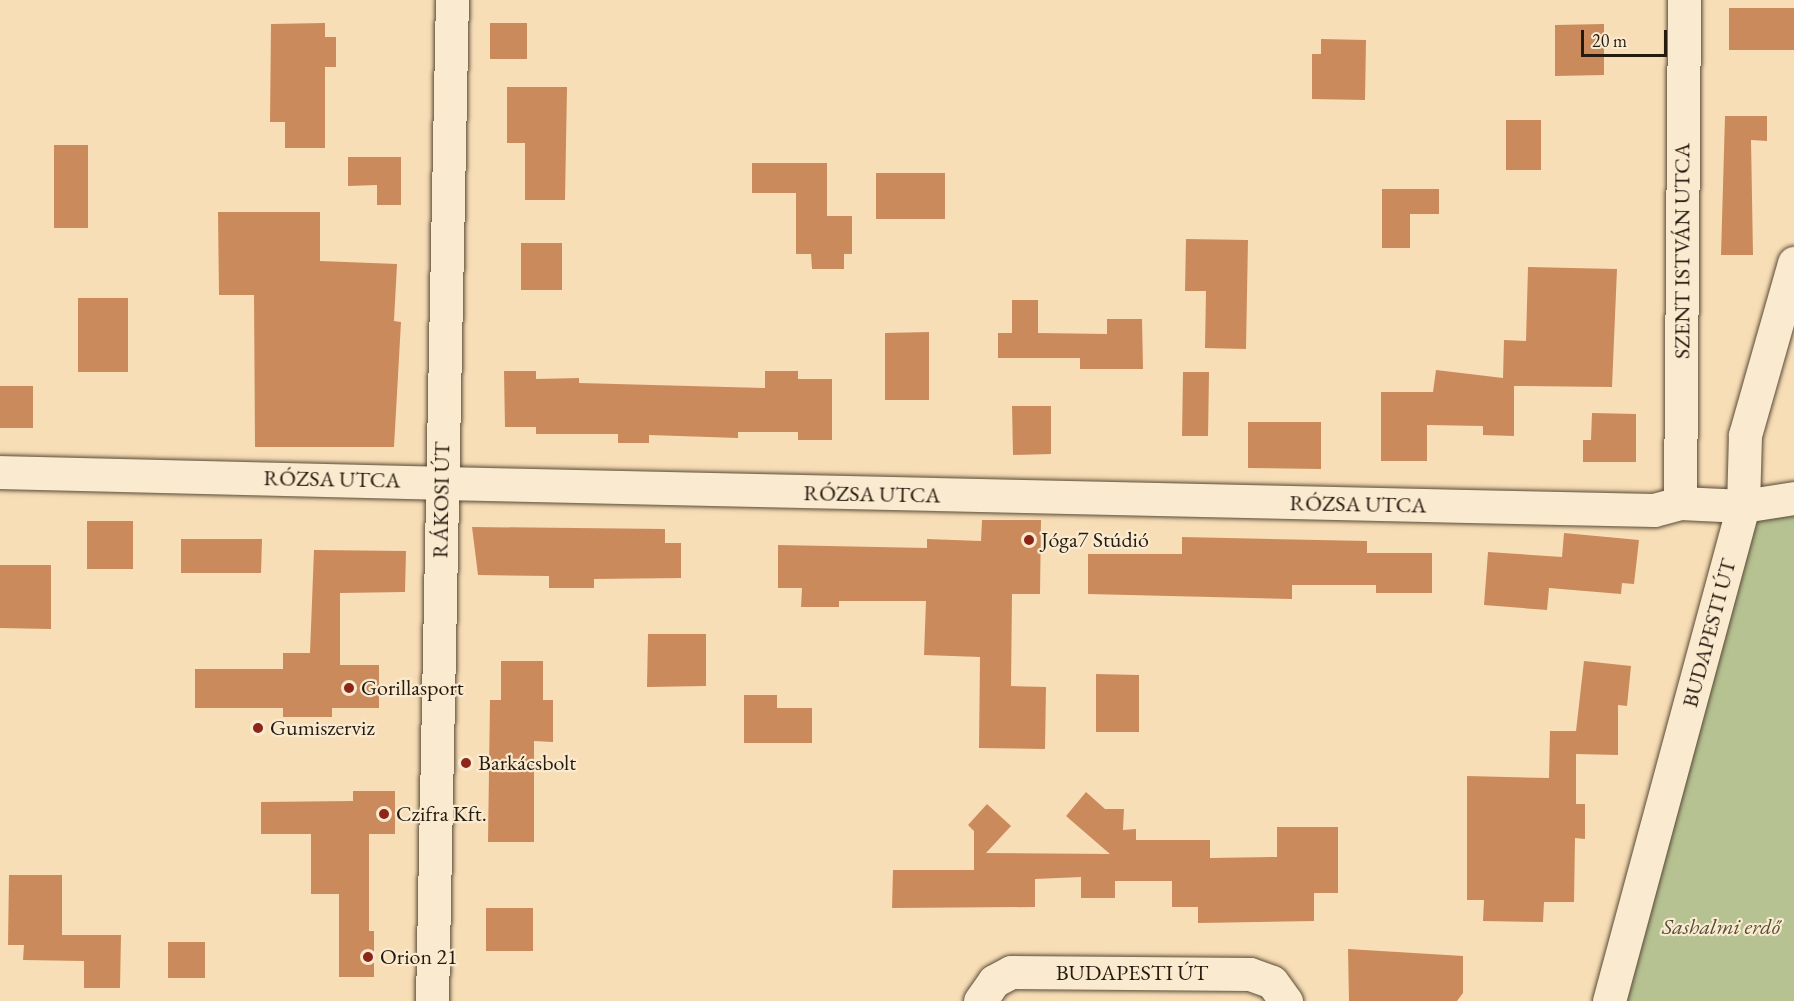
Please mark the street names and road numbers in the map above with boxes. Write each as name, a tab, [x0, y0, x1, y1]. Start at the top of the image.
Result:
street label: SZENT ISTVÁN UTCA	[1669, 143, 1695, 359]
street label: RÁKOSI ÚT	[427, 441, 455, 559]
street label: RÓZSA UTCA	[263, 465, 401, 493]
street label: RÓZSA UTCA	[803, 480, 941, 508]
street label: RÓZSA UTCA	[1289, 490, 1427, 518]
street label: BUDAPESTI ÚT	[1676, 556, 1742, 710]
street label: BUDAPESTI ÚT	[1056, 960, 1208, 986]

